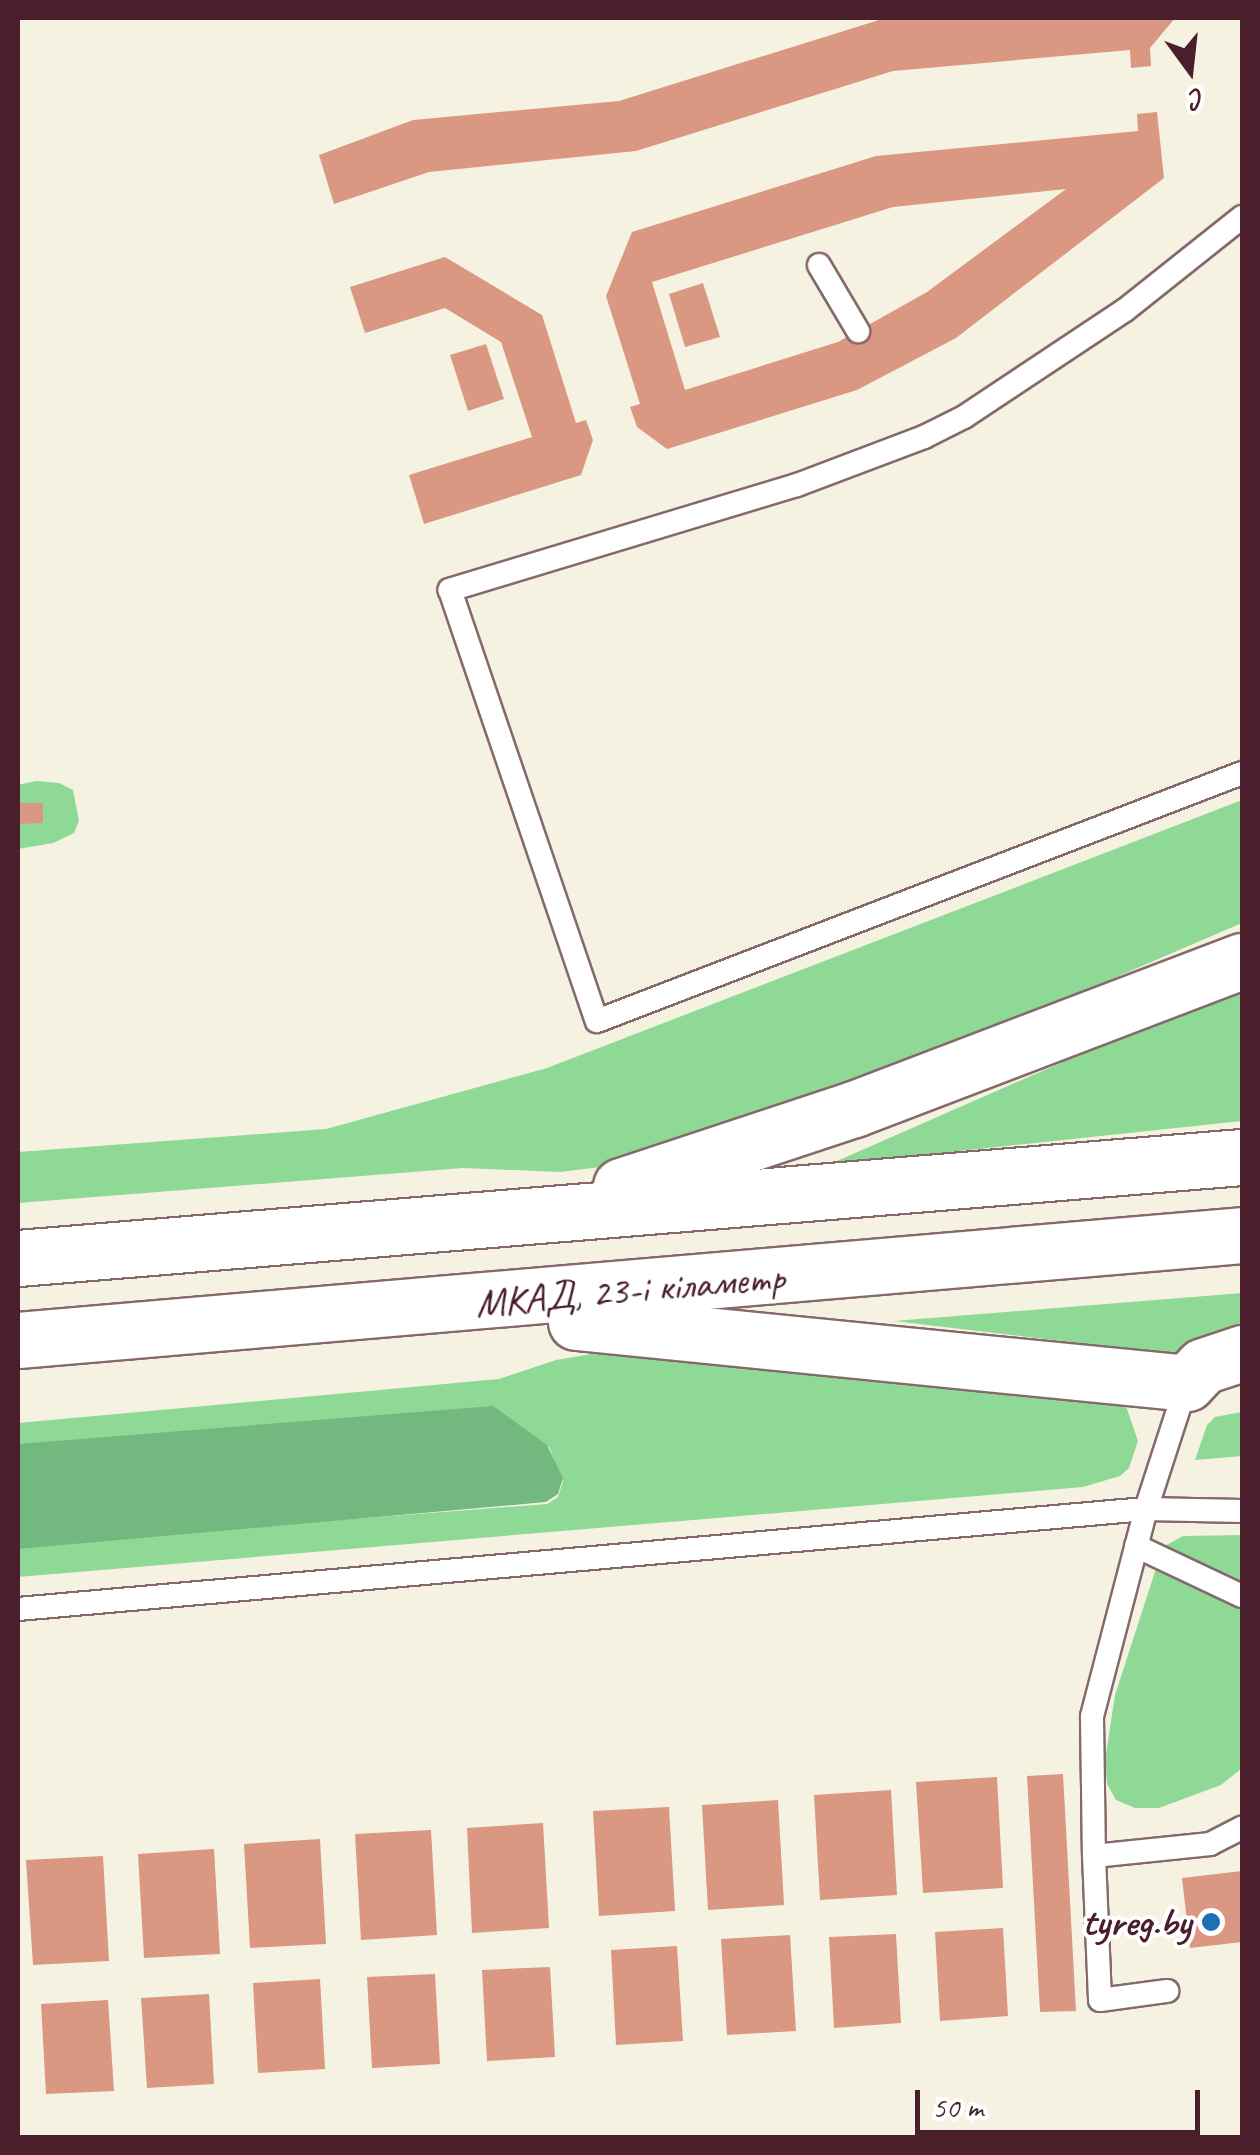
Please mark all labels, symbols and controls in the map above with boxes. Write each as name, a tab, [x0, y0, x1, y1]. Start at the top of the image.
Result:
north arrow	[1140, 20, 1240, 120]
text: С	[1187, 81, 1209, 118]
street label: МКАД, 23-і кіламетр	[473, 1253, 787, 1327]
place label: tyreg.by	[1082, 1898, 1191, 1946]
marker: tyreg.by	[1200, 1911, 1222, 1933]
scale bar	[920, 2070, 1205, 2132]
text: 50 m	[932, 2088, 983, 2126]

